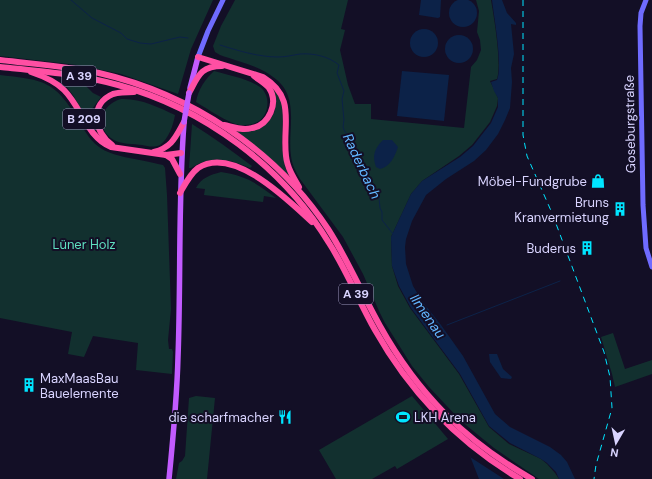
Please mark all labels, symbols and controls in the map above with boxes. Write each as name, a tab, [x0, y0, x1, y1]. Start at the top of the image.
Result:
road number: A 39	[62, 66, 96, 86]
street label: Goseburgstraße	[621, 75, 639, 173]
road number: B 209	[63, 109, 105, 129]
water label: Raderbach	[339, 130, 385, 202]
place label: Möbel-Fundgrube	[478, 173, 587, 190]
shop icon: Möbel-Fundgrube	[590, 173, 606, 189]
place label: Bruns Kranvermietung	[514, 194, 609, 226]
building icon: Bruns Kranvermietung	[612, 201, 628, 217]
park label: Lüner Holz	[53, 236, 115, 253]
place label: Buderus	[526, 240, 576, 257]
building icon: Buderus	[579, 240, 595, 256]
road number: A 39	[339, 284, 373, 304]
water label: Ilmenau	[406, 290, 450, 342]
place label: MaxMaasBau Bauelemente	[40, 370, 119, 402]
building icon: MaxMaasBau Bauelemente	[21, 377, 37, 393]
place label: die scharfmacher	[168, 409, 274, 426]
restaurant icon: die scharfmacher	[277, 409, 293, 425]
sports icon: LKH Arena	[395, 409, 411, 425]
place label: LKH Arena	[414, 409, 476, 426]
north arrow	[596, 423, 636, 463]
text: N	[609, 445, 619, 460]

